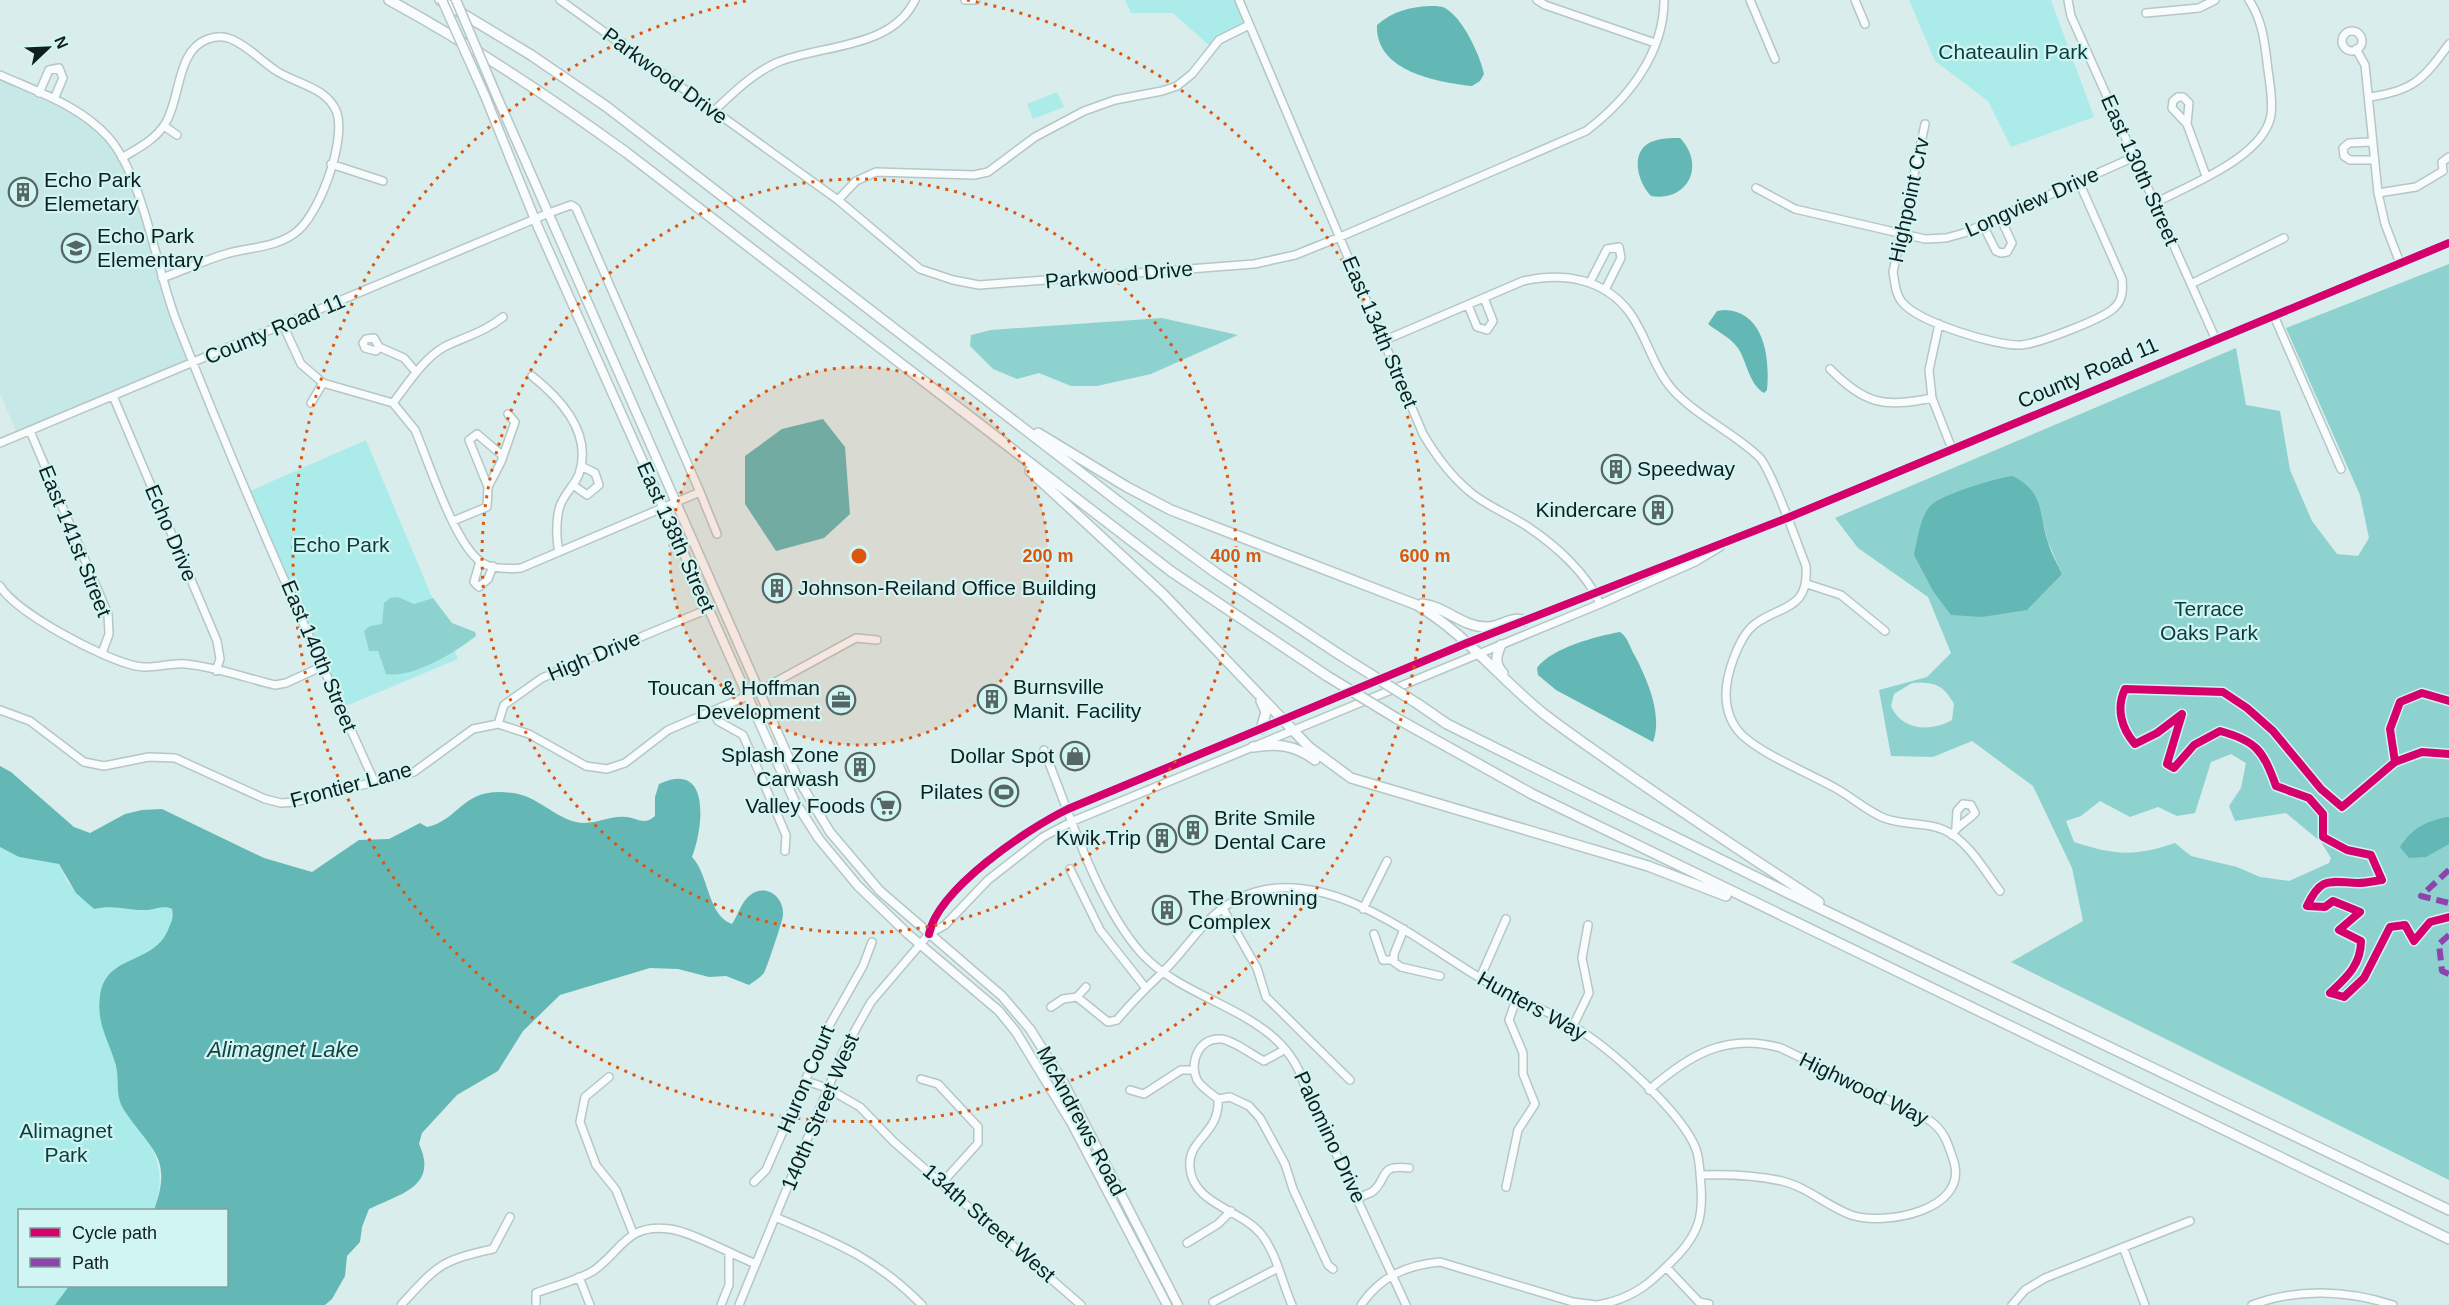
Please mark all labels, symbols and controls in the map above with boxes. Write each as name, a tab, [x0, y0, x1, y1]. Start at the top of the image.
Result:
north arrow	[18, 18, 78, 78]
street label: Parkwood Drive	[599, 23, 732, 128]
text: N	[51, 34, 71, 51]
park label: Chateaulin Park	[1938, 40, 2088, 63]
street label: East 130th Street	[2097, 91, 2184, 249]
street label: Highpoint Crv	[1884, 135, 1933, 265]
street label: Longview Drive	[1962, 162, 2102, 241]
place label: Echo Park Elemetary	[44, 168, 141, 215]
building icon: Echo Park Elemetary	[7, 176, 39, 208]
place label: Echo Park Elementary	[97, 224, 204, 271]
school or university icon: Echo Park Elementary	[60, 232, 92, 264]
street label: East 134th Street	[1338, 253, 1423, 411]
street label: Parkwood Drive	[1044, 257, 1194, 292]
street label: County Road 11	[201, 289, 348, 368]
street label: County Road 11	[2014, 333, 2161, 412]
building icon: Speedway	[1600, 453, 1632, 485]
place label: Speedway	[1637, 457, 1736, 480]
street label: East 138th Street	[633, 458, 720, 616]
street label: East 141st Street	[35, 462, 116, 620]
street label: Echo Drive	[141, 481, 202, 585]
building icon: Kindercare	[1642, 494, 1674, 526]
place label: Kindercare	[1535, 498, 1637, 521]
park label: Echo Park	[293, 533, 390, 556]
centre of rings	[849, 546, 869, 566]
text: 200 m	[1022, 546, 1074, 566]
text: 400 m	[1210, 546, 1262, 566]
text: 600 m	[1399, 546, 1451, 566]
building icon: Johnson-Reiland Office Building	[761, 572, 793, 604]
place label: Johnson-Reiland Office Building	[798, 576, 1096, 599]
street label: East 140th Street	[277, 577, 362, 735]
park label: Terrace Oaks Park	[2160, 597, 2259, 644]
street label: High Drive	[544, 626, 643, 685]
place label: Burnsville Manit. Facility	[1013, 675, 1142, 722]
place label: Toucan & Hoffman Development	[648, 676, 820, 723]
building icon: Burnsville Manit. Facility	[976, 683, 1008, 715]
office icon: Toucan & Hoffman Development	[825, 684, 857, 716]
shop icon: Dollar Spot	[1059, 740, 1091, 772]
place label: Splash Zone Carwash	[721, 743, 839, 790]
place label: Dollar Spot	[950, 744, 1054, 767]
building icon: Splash Zone Carwash	[844, 751, 876, 783]
street label: Frontier Lane	[288, 757, 414, 812]
sports icon: Pilates	[988, 776, 1020, 808]
place label: Pilates	[920, 780, 983, 803]
supermarket icon: Valley Foods	[870, 790, 902, 822]
place label: Valley Foods	[745, 794, 865, 817]
place label: Brite Smile Dental Care	[1214, 806, 1326, 853]
building icon: Brite Smile Dental Care	[1177, 814, 1209, 846]
building icon: Kwik Trip	[1146, 822, 1178, 854]
place label: Kwik Trip	[1056, 826, 1141, 849]
place label: The Browning Complex	[1188, 886, 1318, 933]
building icon: The Browning Complex	[1151, 894, 1183, 926]
street label: Hunters Way	[1474, 966, 1591, 1045]
street label: Huron Court	[773, 1022, 839, 1136]
street label: 140th Street West	[776, 1030, 863, 1193]
water label: Alimagnet Lake	[205, 1037, 359, 1062]
street label: McAndrews Road	[1032, 1042, 1130, 1199]
street label: Highwood Way	[1796, 1047, 1933, 1130]
street label: Palomino Drive	[1290, 1067, 1371, 1206]
park label: Alimagnet Park	[19, 1119, 113, 1166]
street label: 134th Street West	[918, 1159, 1060, 1286]
legend	[18, 1209, 228, 1287]
text: Cycle path	[72, 1223, 157, 1243]
text: Path	[72, 1253, 109, 1273]

